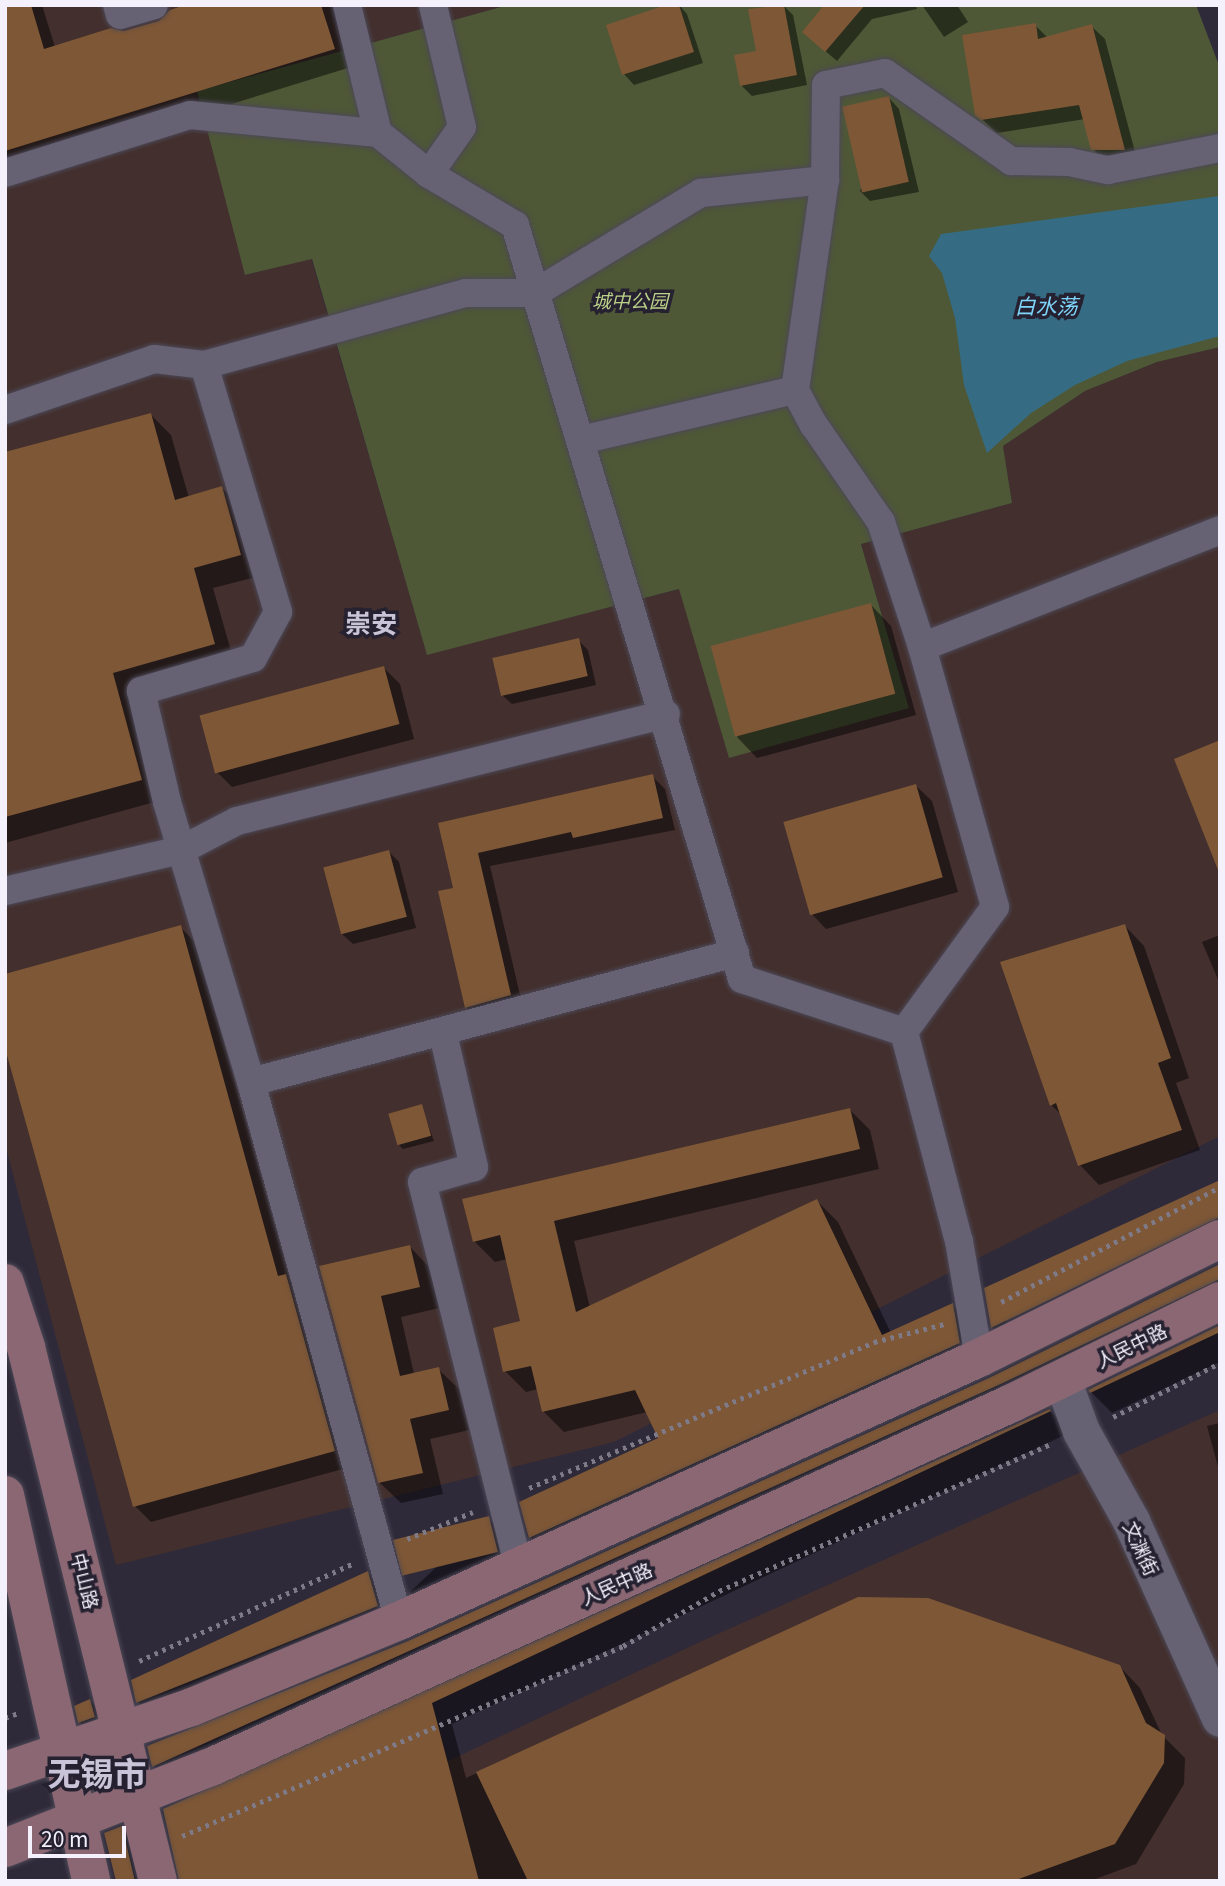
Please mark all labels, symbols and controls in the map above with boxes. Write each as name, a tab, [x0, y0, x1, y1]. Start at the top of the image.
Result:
park label: 城中公园	[592, 289, 668, 311]
water label: 白水荡	[1015, 292, 1077, 318]
district label: 崇安	[345, 606, 397, 638]
street label: 人民中路	[1092, 1318, 1170, 1372]
street label: 文渊街	[1120, 1517, 1164, 1579]
street label: 中山路	[68, 1551, 104, 1611]
street label: 人民中路	[577, 1557, 655, 1609]
district label: 无锡市	[48, 1753, 146, 1793]
scale bar	[32, 1812, 130, 1856]
text: 20 m	[41, 1823, 88, 1853]

